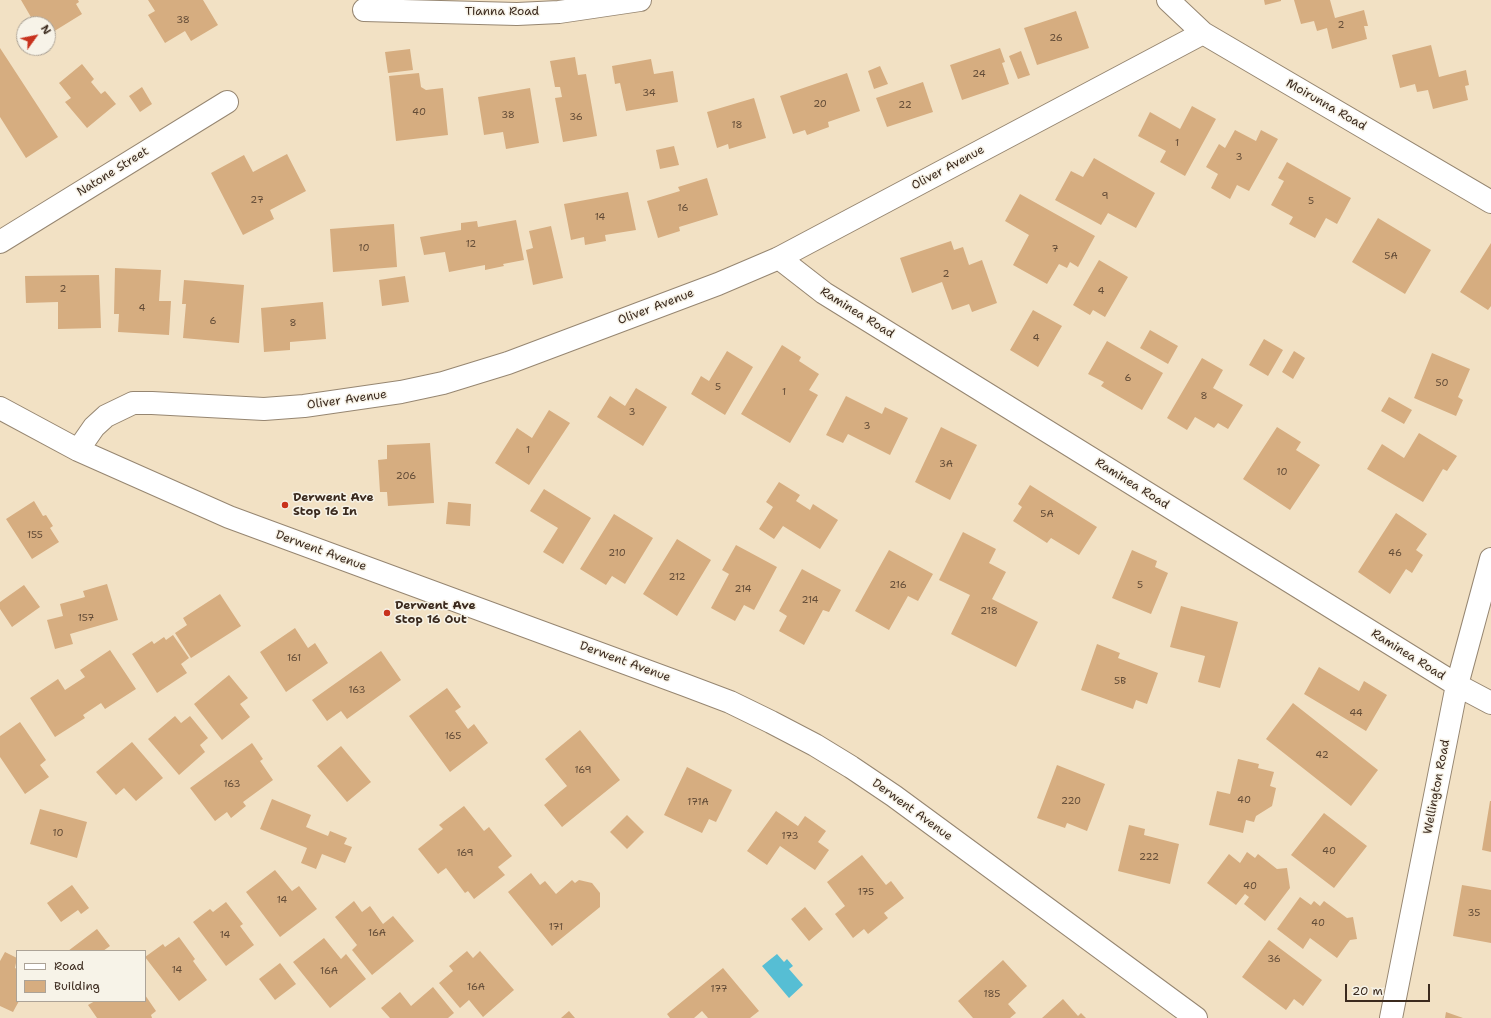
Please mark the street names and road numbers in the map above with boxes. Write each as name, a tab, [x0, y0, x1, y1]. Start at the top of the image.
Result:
street label: Tianna Road	[465, 5, 539, 19]
street label: Moirunna Road	[1283, 76, 1369, 134]
street label: Oliver Avenue	[909, 143, 987, 193]
street label: Natone Street	[74, 144, 152, 200]
street label: Raminea Road	[817, 284, 897, 342]
street label: Oliver Avenue	[616, 286, 696, 328]
street label: Oliver Avenue	[306, 387, 388, 413]
street label: Raminea Road	[1092, 455, 1172, 513]
street label: Derwent Avenue	[274, 528, 368, 574]
street label: Raminea Road	[1368, 626, 1448, 684]
street label: Derwent Avenue	[578, 639, 672, 685]
street label: Wellington Road	[1421, 738, 1453, 836]
street label: Derwent Avenue	[869, 776, 955, 844]

